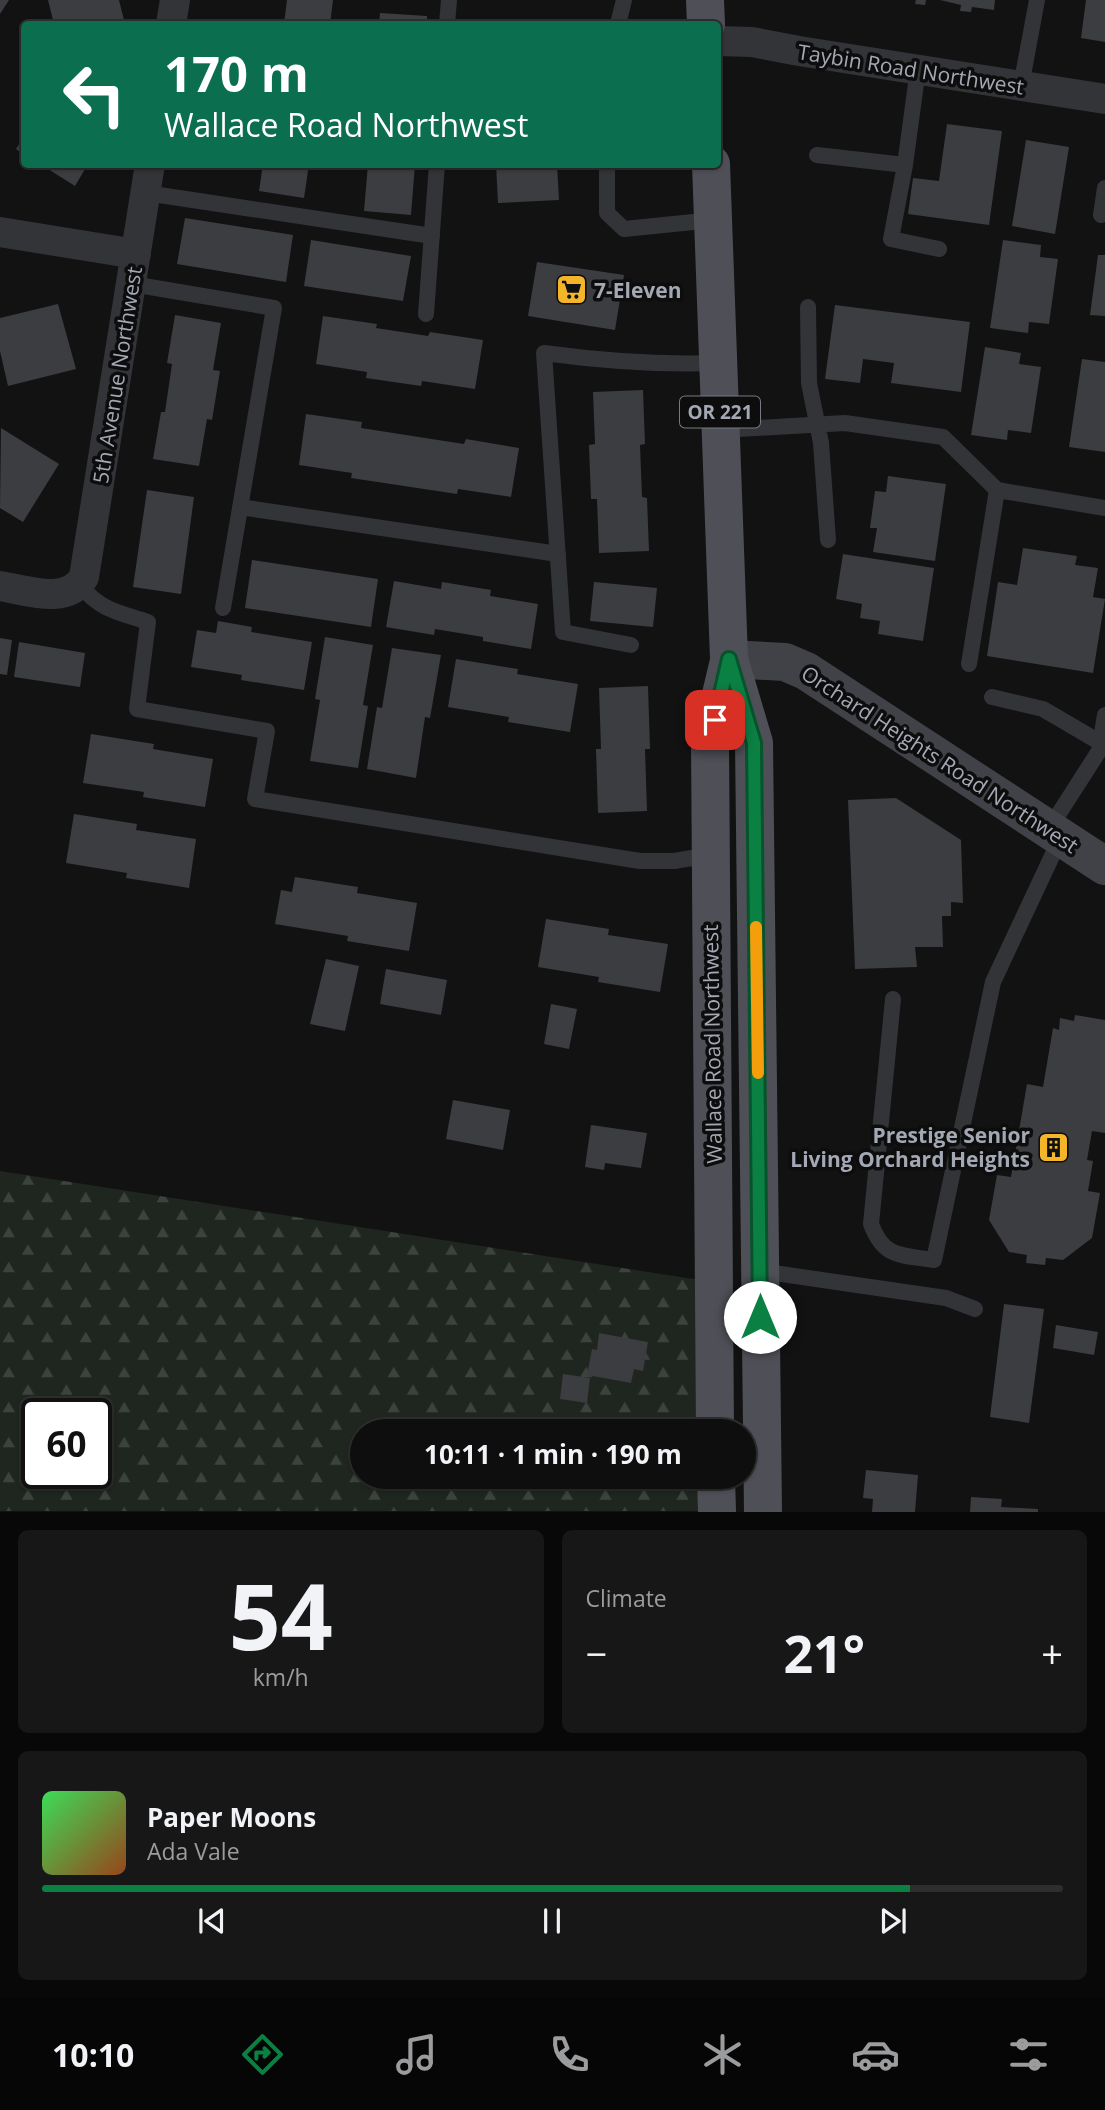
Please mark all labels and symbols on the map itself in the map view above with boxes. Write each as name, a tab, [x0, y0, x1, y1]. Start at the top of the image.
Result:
street label: Taybin Road Northwest	[796, 37, 1026, 101]
street label: 5th Avenue Northwest	[86, 264, 148, 486]
supermarket icon: 7-Eleven	[554, 273, 588, 307]
place label: 7-Eleven	[594, 276, 682, 304]
road number: OR 221	[680, 396, 760, 428]
street label: Orchard Heights Road Northwest	[796, 659, 1084, 859]
pin	[685, 690, 745, 750]
street label: Wallace Road Northwest	[696, 924, 728, 1164]
place label: Prestige Senior Living Orchard Heights	[790, 1121, 1030, 1173]
building icon: Prestige Senior Living Orchard Heights	[1036, 1130, 1070, 1164]
position arrow	[723, 1280, 797, 1354]
speed limit sign: 60	[21, 1398, 112, 1489]

